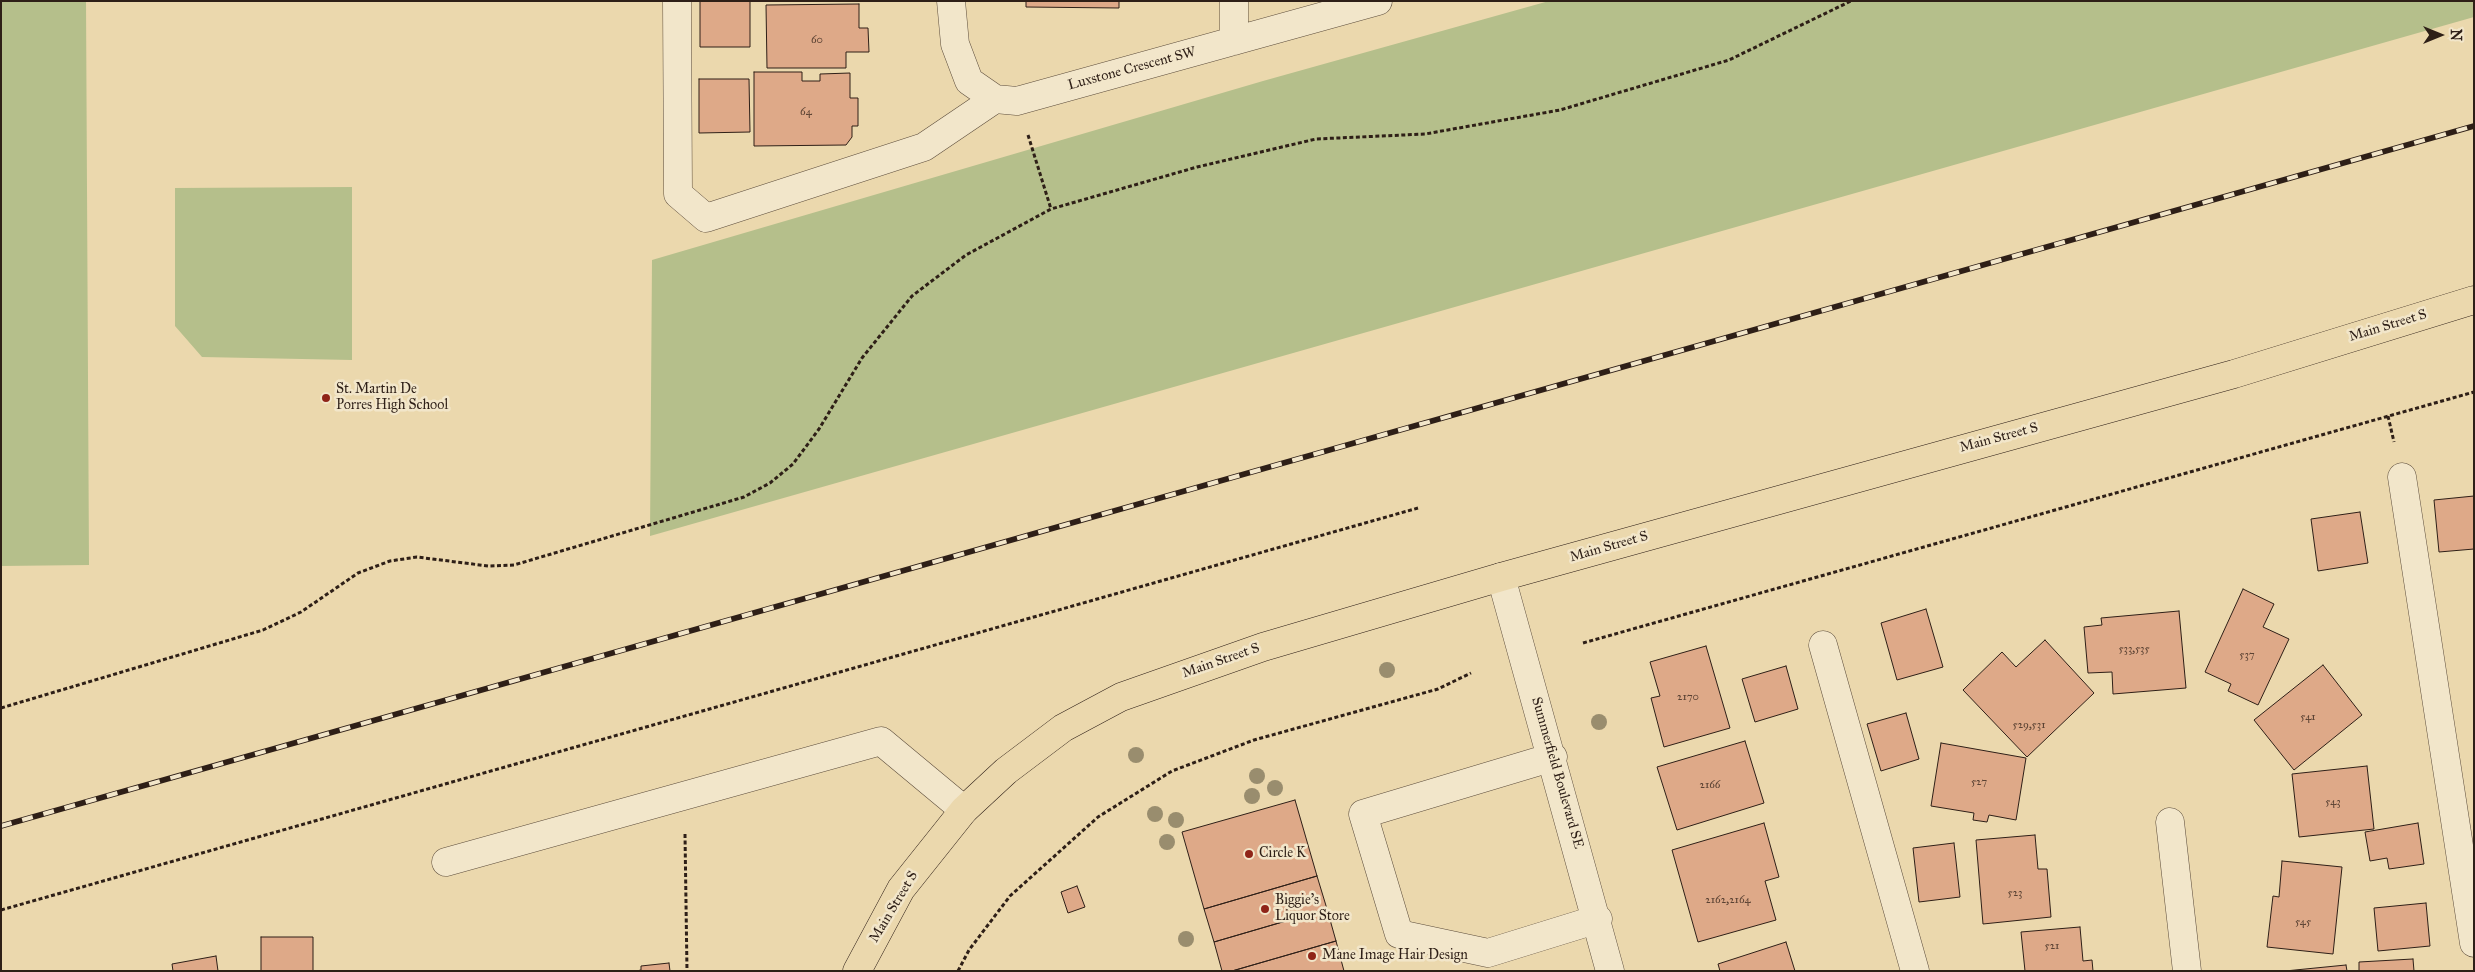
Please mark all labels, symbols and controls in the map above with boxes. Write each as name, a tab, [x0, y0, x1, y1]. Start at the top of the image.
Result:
north arrow	[2415, 10, 2465, 60]
text: N	[2447, 29, 2464, 41]
house number: 60	[811, 33, 823, 47]
street label: Luxstone Crescent SW	[1066, 44, 1198, 94]
house number: 64	[800, 105, 812, 119]
street label: Main Street S	[2347, 306, 2429, 346]
place label: St. Martin De Porres High School	[336, 382, 448, 414]
marker: St. Martin De Porres High School	[320, 392, 332, 404]
street label: Main Street S	[1958, 419, 2040, 457]
street label: Main Street S	[1568, 528, 1650, 566]
street label: Main Street S	[1180, 640, 1262, 682]
house number: 533,535	[2118, 642, 2150, 656]
house number: 537	[2239, 648, 2255, 662]
house number: 2170	[1677, 690, 1699, 704]
street label: Summerfield Boulevard SE	[1527, 695, 1587, 851]
house number: 541	[2300, 710, 2316, 724]
house number: 529,531	[2013, 718, 2045, 732]
house number: 527	[1971, 775, 1987, 789]
house number: 2166	[1699, 778, 1721, 792]
house number: 543	[2325, 795, 2341, 809]
place label: Circle K	[1259, 846, 1306, 862]
marker: Circle K	[1243, 848, 1255, 860]
street label: Main Street S	[866, 868, 922, 946]
house number: 523	[2008, 886, 2022, 900]
place label: Biggie's Liquor Store	[1275, 893, 1350, 926]
house number: 2162,2164	[1705, 893, 1751, 907]
marker: Biggie's Liquor Store	[1259, 903, 1271, 915]
house number: 545	[2295, 915, 2311, 929]
house number: 521	[2045, 939, 2059, 953]
place label: Mane Image Hair Design	[1322, 948, 1468, 964]
marker: Mane Image Hair Design	[1306, 950, 1318, 962]

